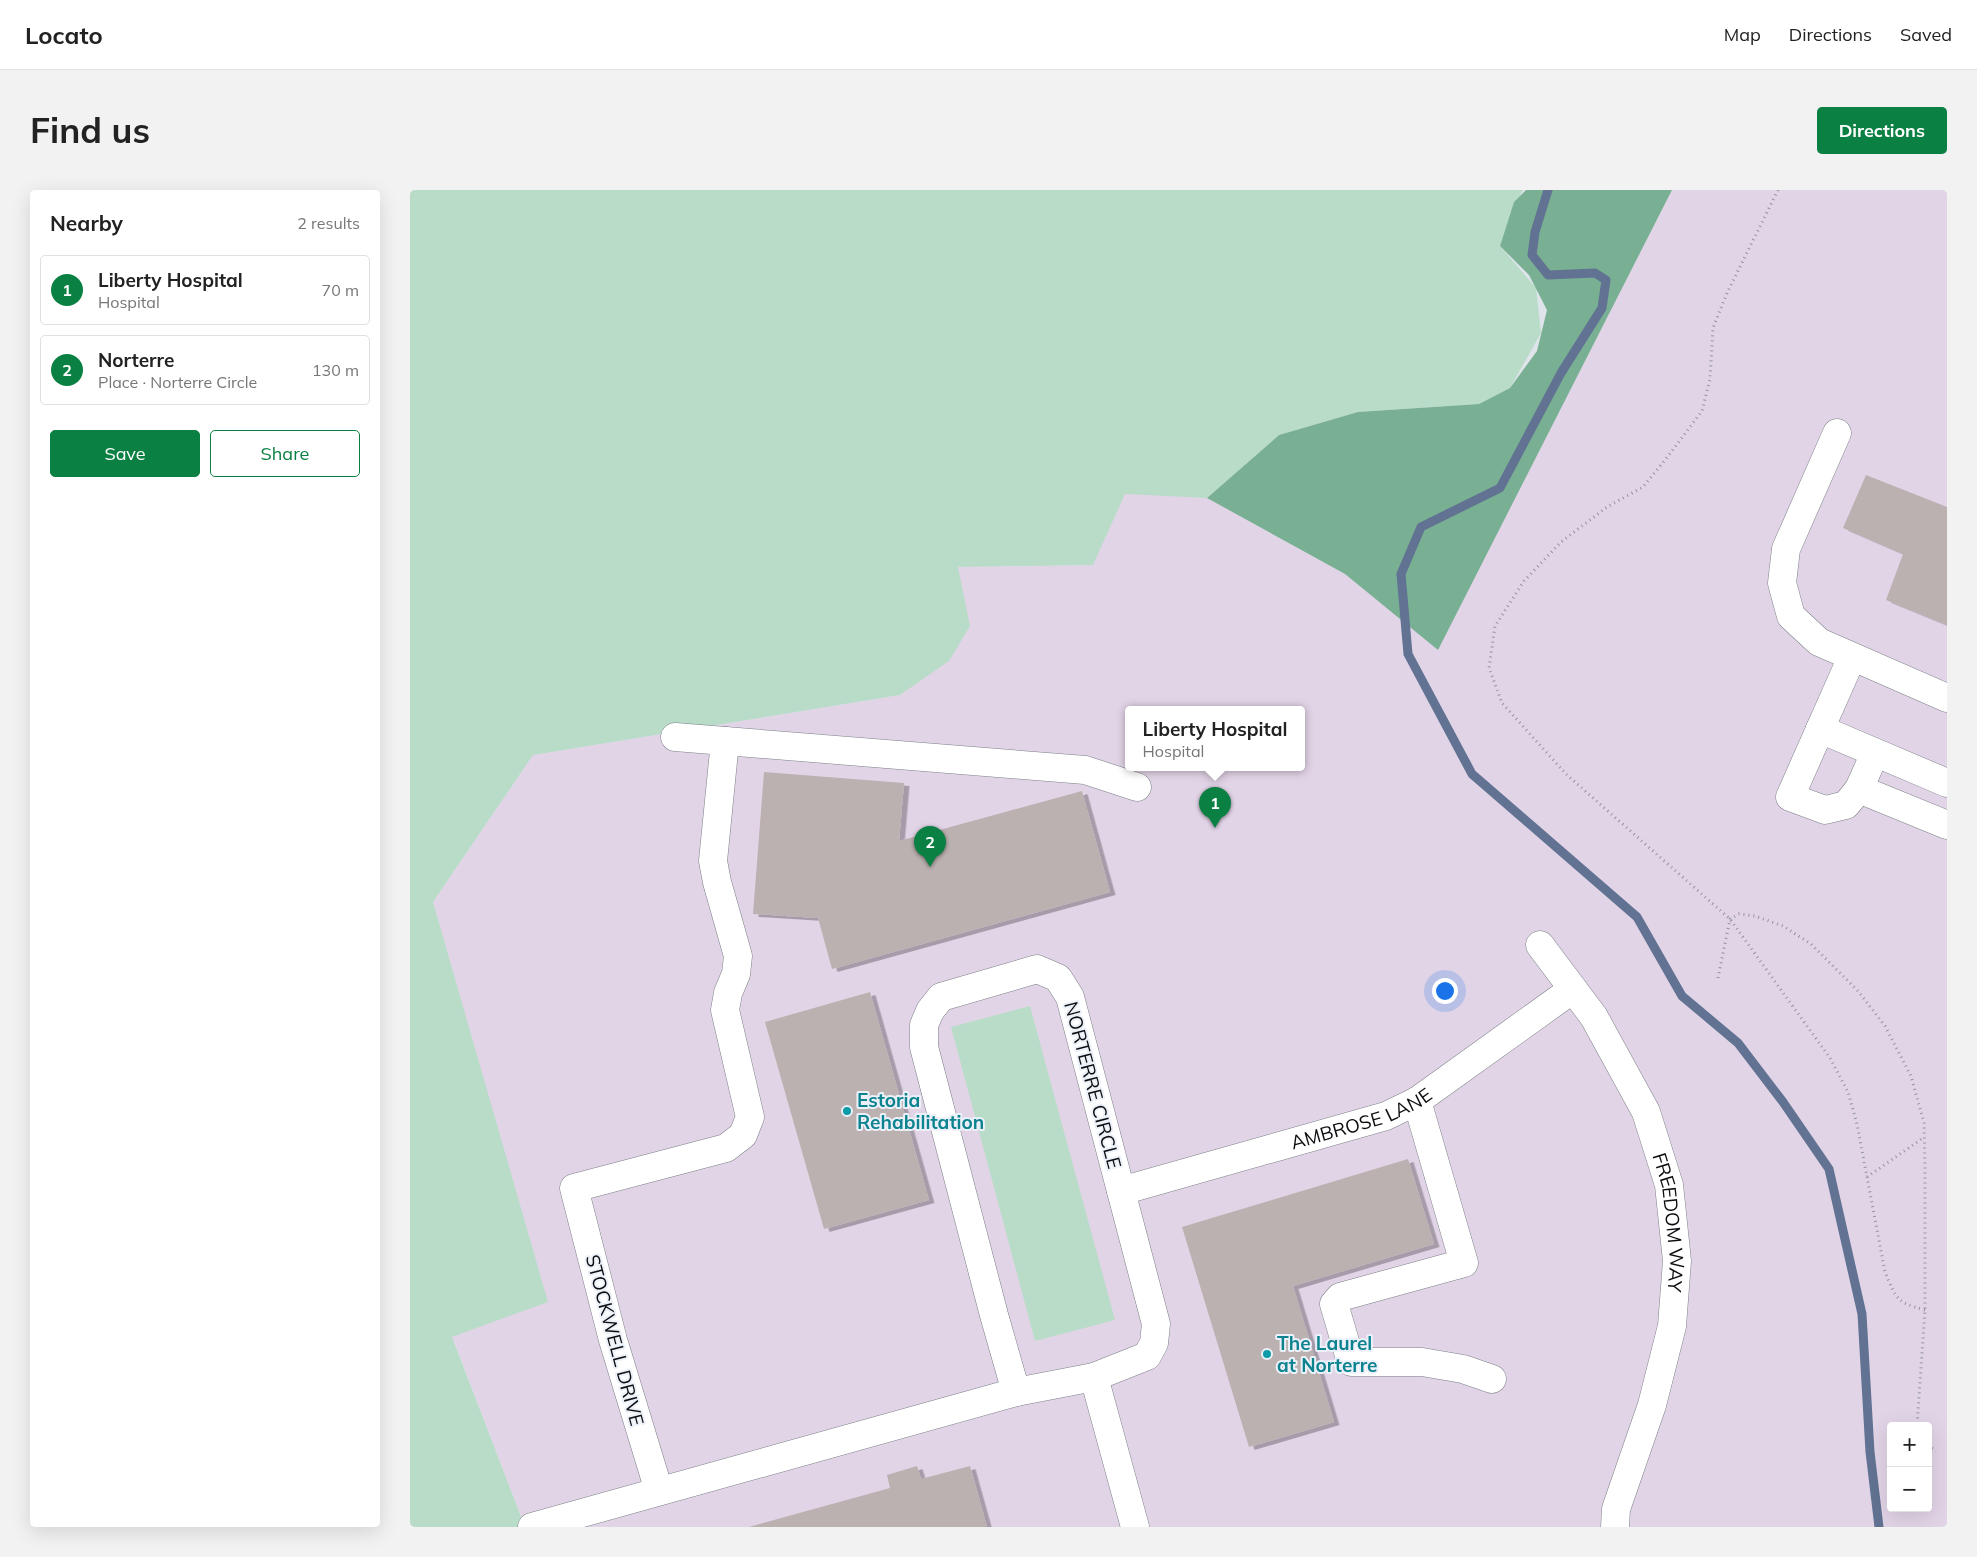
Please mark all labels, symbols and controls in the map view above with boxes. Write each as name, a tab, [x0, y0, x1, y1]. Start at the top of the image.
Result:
text: Locato	[25, 20, 103, 50]
text: Map	[1724, 23, 1761, 46]
text: Directions	[1789, 23, 1872, 46]
text: Saved	[1900, 23, 1952, 46]
button: Directions	[1817, 107, 1947, 154]
text: Find us	[30, 108, 150, 152]
text: Nearby	[50, 210, 123, 236]
text: 2 results	[297, 213, 360, 233]
text: Liberty Hospital	[98, 268, 243, 292]
text: 1	[62, 280, 72, 300]
text: 70 m	[322, 280, 359, 300]
text: Hospital	[98, 292, 160, 312]
text: Norterre	[98, 348, 174, 372]
text: 2	[62, 360, 72, 380]
text: 130 m	[312, 360, 359, 380]
text: Place · Norterre Circle	[98, 372, 257, 392]
button: Save	[50, 430, 200, 477]
button: Share	[210, 430, 360, 477]
popup	[1125, 706, 1305, 771]
text: Liberty Hospital	[1143, 717, 1287, 741]
text: Hospital	[1143, 741, 1204, 761]
pin: 1	[1199, 787, 1231, 828]
pin: 2	[914, 826, 946, 867]
your location	[1432, 978, 1458, 1004]
street label: NORTERRE CIRCLE	[1059, 999, 1127, 1171]
street label: AMBROSE LANE	[1288, 1082, 1436, 1154]
place label: Estoria Rehabilitation	[857, 1088, 984, 1134]
marker: Estoria Rehabilitation	[841, 1105, 853, 1117]
street label: FREEDOM WAY	[1648, 1150, 1690, 1293]
street label: STOCKWELL DRIVE	[581, 1252, 649, 1428]
place label: The Laurel at Norterre	[1277, 1331, 1378, 1377]
marker: The Laurel at Norterre	[1261, 1348, 1273, 1360]
map controls	[1887, 1422, 1932, 1512]
button: +	[1887, 1422, 1932, 1467]
button: −	[1887, 1467, 1932, 1512]

